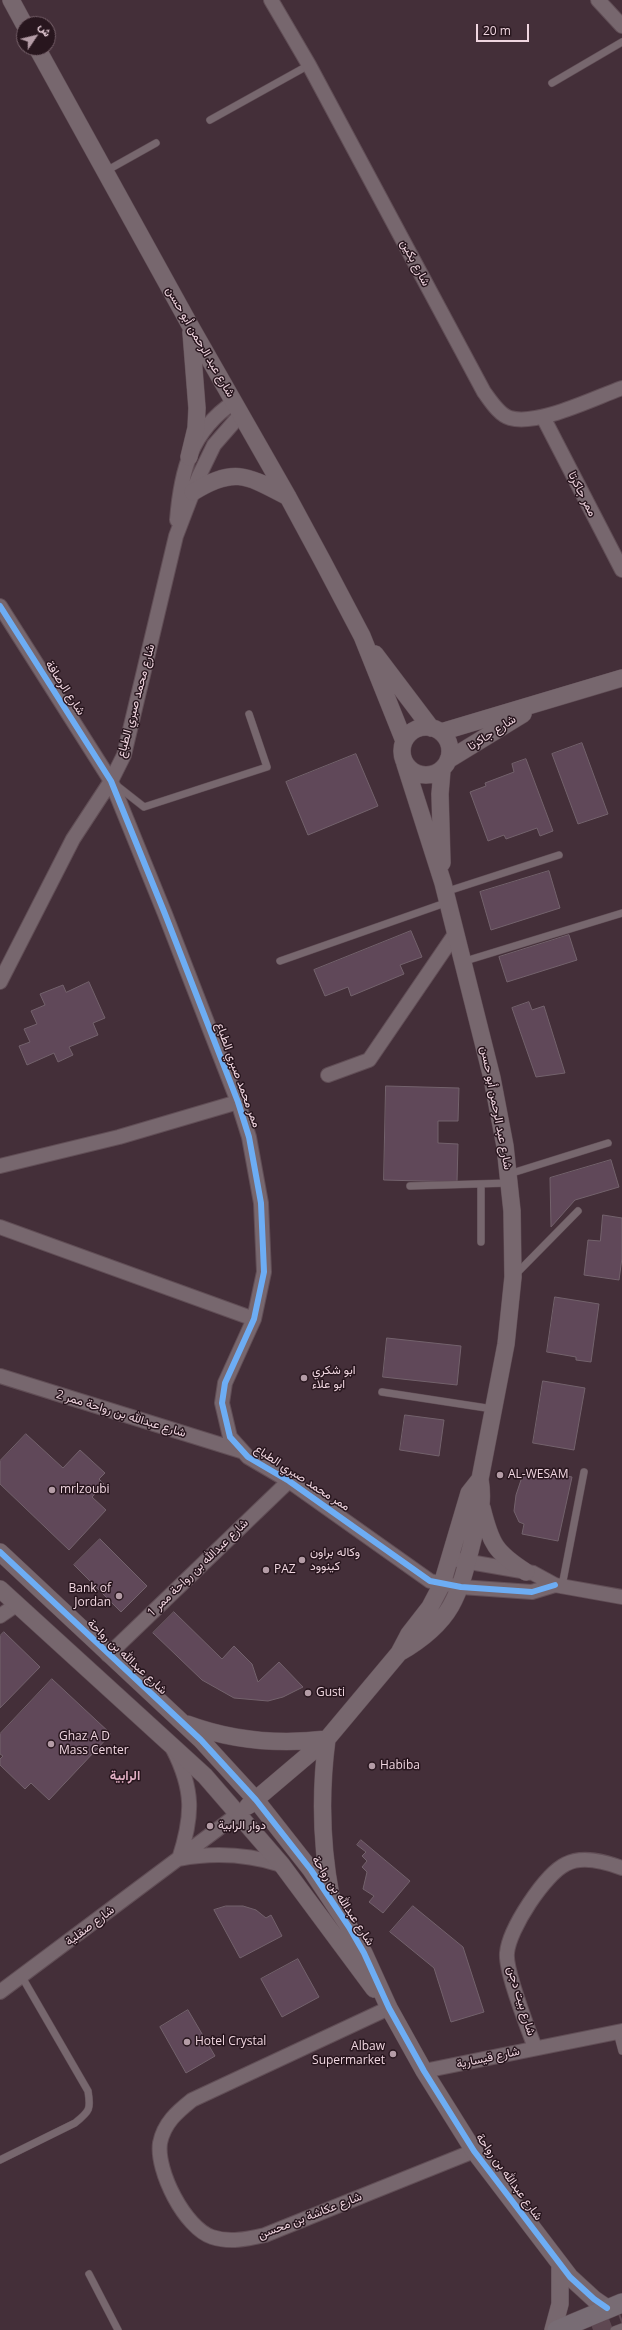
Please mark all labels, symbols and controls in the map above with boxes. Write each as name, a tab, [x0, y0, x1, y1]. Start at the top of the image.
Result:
north arrow	[16, 16, 56, 56]
scale bar	[478, 16, 531, 42]
text: ش	[35, 20, 55, 39]
text: 20 m	[483, 22, 511, 39]
street label: شارع بكين	[397, 237, 433, 289]
street label: شارع عبد الرحمن أبو حسن	[162, 284, 238, 400]
street label: ممر جاكرتا	[565, 469, 599, 519]
street label: شارع محمد صبري الطباع	[114, 643, 158, 759]
street label: شارع الرصافة	[42, 658, 88, 718]
street label: شارع جاكرتا	[465, 712, 519, 754]
street label: ممر محمد صبري الطباع	[212, 1020, 264, 1130]
street label: شارع عبد الرحمن أبو حسن	[477, 1045, 515, 1171]
place label: ابو شكري ابو علاء	[312, 1364, 355, 1392]
marker: ابو شكري ابو علاء	[299, 1373, 309, 1383]
street label: شارع عبدالله بن رواحة ممر 2	[54, 1387, 188, 1441]
street label: ممر محمد صبري الطباع	[252, 1442, 352, 1514]
place label: AL-WESAM	[508, 1468, 568, 1482]
marker: AL-WESAM	[495, 1470, 505, 1480]
place label: mrlzoubi	[60, 1483, 110, 1497]
marker: mrlzoubi	[47, 1485, 57, 1495]
street label: شارع عبدالله بن رواحة ممر 1	[144, 1516, 252, 1620]
place label: وكاله براون كينوود	[310, 1546, 360, 1574]
marker: وكاله براون كينوود	[297, 1555, 307, 1565]
place label: PAZ	[274, 1563, 296, 1577]
marker: PAZ	[261, 1565, 271, 1575]
place label: Bank of Jordan	[69, 1582, 111, 1610]
marker: Bank of Jordan	[114, 1591, 124, 1601]
street label: شارع عبدالله بن رواحة	[84, 1616, 170, 1698]
place label: Gusti	[316, 1686, 345, 1700]
marker: Gusti	[303, 1688, 313, 1698]
place label: Ghaz A D Mass Center	[59, 1730, 129, 1758]
marker: Ghaz A D Mass Center	[46, 1739, 56, 1749]
place label: Habiba	[380, 1759, 420, 1773]
marker: Habiba	[367, 1761, 377, 1771]
district label: الرابية	[110, 1768, 140, 1784]
place label: دوار الرابية	[218, 1819, 266, 1833]
marker: دوار الرابية	[205, 1821, 215, 1831]
street label: شارع عبدالله بن رواحة	[309, 1854, 377, 1948]
street label: شارع صقلية	[63, 1903, 117, 1949]
street label: شارع بيت دجن	[504, 1965, 538, 2037]
place label: Hotel Crystal	[195, 2035, 266, 2049]
marker: Hotel Crystal	[182, 2037, 192, 2047]
place label: Albaw Supermarket	[312, 2040, 385, 2068]
street label: شارع قيسارية	[455, 2044, 521, 2072]
marker: Albaw Supermarket	[388, 2049, 398, 2059]
street label: شارع عبدالله بن رواحة	[473, 2131, 545, 2223]
street label: شارع عكاشة بن محسن	[256, 2190, 364, 2242]

